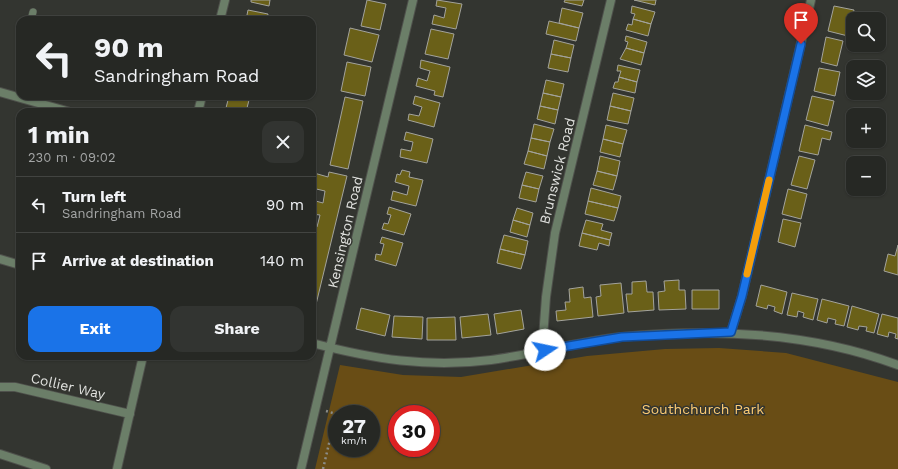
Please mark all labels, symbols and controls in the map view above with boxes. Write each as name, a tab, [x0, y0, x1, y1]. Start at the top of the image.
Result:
pin	[784, 3, 818, 44]
icon: arrive	[790, 9, 812, 31]
map controls	[846, 12, 886, 196]
button: search	[846, 12, 886, 52]
text: 90 m	[94, 31, 164, 64]
icon: left	[28, 32, 80, 84]
button: layers	[846, 60, 886, 100]
text: Sandringham Road	[94, 65, 259, 86]
button: +	[846, 108, 886, 148]
street label: Brunswick Road	[536, 116, 578, 226]
text: 1 min	[28, 121, 90, 149]
button: close	[262, 121, 304, 163]
text: 230 m · 09:02	[28, 150, 116, 165]
button: −	[846, 156, 886, 196]
street label: Kensington Road	[324, 174, 366, 290]
text: Turn left	[62, 188, 126, 206]
icon: left	[28, 194, 50, 216]
text: 90 m	[266, 196, 304, 214]
text: Sandringham Road	[62, 206, 181, 221]
icon: arrive	[28, 250, 50, 272]
text: Arrive at destination	[62, 252, 214, 270]
text: 140 m	[260, 252, 304, 270]
button: Exit	[28, 306, 162, 352]
button: Share	[170, 306, 304, 352]
position arrow	[524, 329, 566, 371]
street label: Collier Way	[29, 370, 107, 402]
park label: Southchurch Park	[642, 401, 764, 417]
speed limit sign: 30	[388, 405, 440, 457]
text: 27	[342, 414, 366, 438]
text: km/h	[341, 435, 367, 446]

